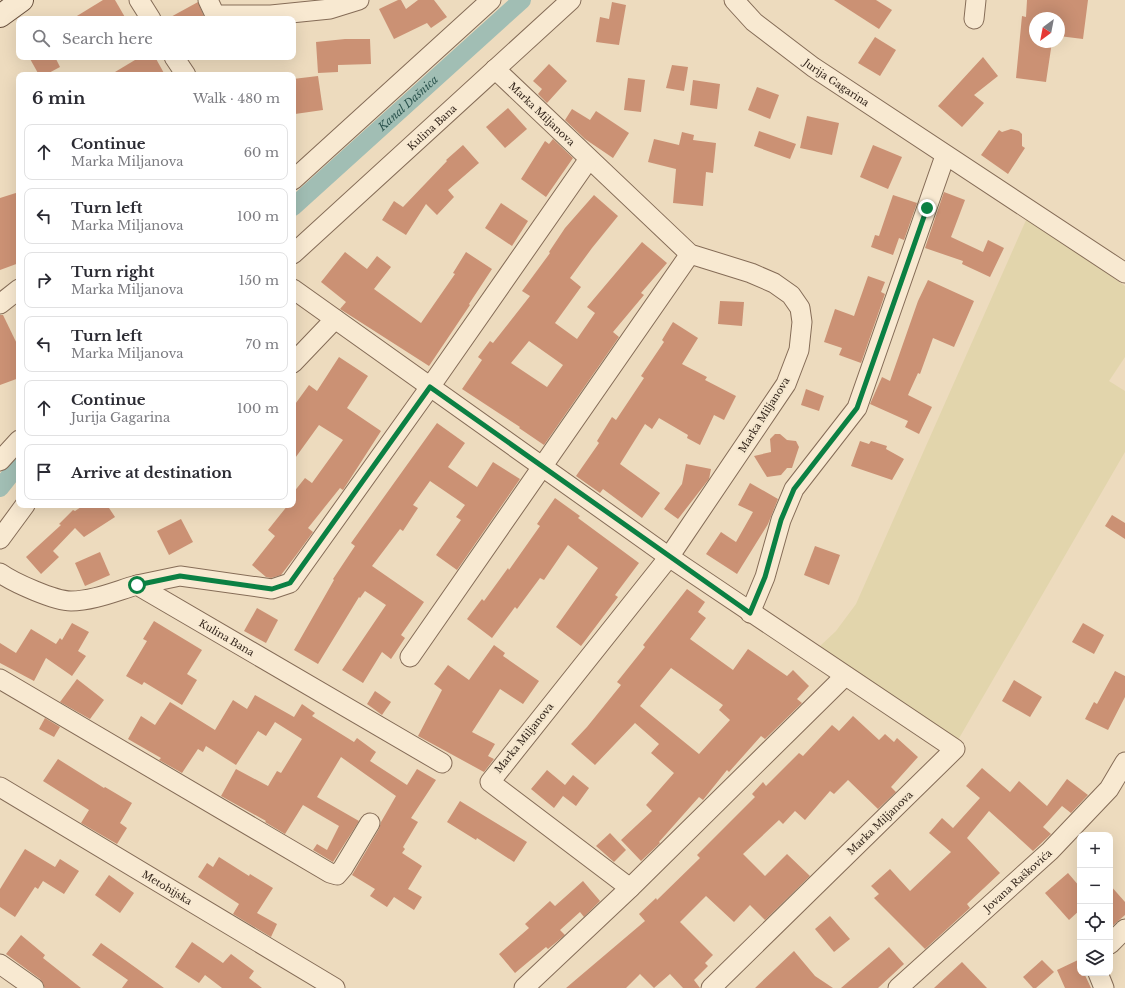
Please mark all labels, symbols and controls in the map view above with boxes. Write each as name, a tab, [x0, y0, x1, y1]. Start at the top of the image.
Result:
north arrow	[1029, 12, 1065, 48]
search box	[16, 16, 296, 60]
icon: search	[30, 27, 52, 49]
text: Search here	[62, 29, 153, 48]
street label: Jurija Gagarina	[799, 54, 872, 109]
water label: Kanal Dašnica	[374, 72, 441, 134]
street label: Marka Miljanova	[506, 79, 578, 149]
text: 6 min	[32, 88, 85, 109]
text: Walk · 480 m	[193, 90, 280, 107]
street label: Kulina Bana	[405, 101, 459, 153]
text: Continue	[71, 134, 146, 153]
icon: ahead	[33, 141, 55, 163]
text: 60 m	[244, 144, 279, 161]
text: Marka Miljanova	[71, 153, 184, 170]
text: Turn left	[71, 198, 142, 217]
route end	[918, 199, 936, 217]
icon: left	[33, 205, 55, 227]
text: 100 m	[237, 208, 279, 225]
text: Marka Miljanova	[71, 217, 184, 234]
text: Turn right	[71, 262, 154, 281]
icon: right	[33, 269, 55, 291]
text: 150 m	[239, 272, 279, 289]
text: Marka Miljanova	[71, 281, 184, 298]
text: Turn left	[71, 326, 142, 345]
icon: left	[33, 333, 55, 355]
text: 70 m	[246, 336, 279, 353]
text: Marka Miljanova	[71, 345, 184, 362]
street label: Marka Miljanova	[736, 374, 793, 455]
text: Continue	[71, 390, 146, 409]
icon: ahead	[33, 397, 55, 419]
text: 100 m	[237, 400, 279, 417]
text: Jurija Gagarina	[71, 409, 170, 426]
icon: arrive	[33, 461, 55, 483]
text: Arrive at destination	[71, 463, 232, 482]
route start	[128, 576, 146, 594]
street label: Kulina Bana	[197, 616, 257, 659]
street label: Marka Miljanova	[492, 700, 557, 776]
street label: Marka Miljanova	[844, 788, 916, 858]
map controls	[1077, 832, 1113, 976]
button: +	[1077, 832, 1113, 868]
street label: Jovana Raškovića	[979, 846, 1055, 916]
street label: Metohijska	[140, 867, 195, 908]
button: −	[1077, 868, 1113, 904]
button: locate	[1077, 904, 1113, 940]
button: layers	[1077, 940, 1113, 976]

